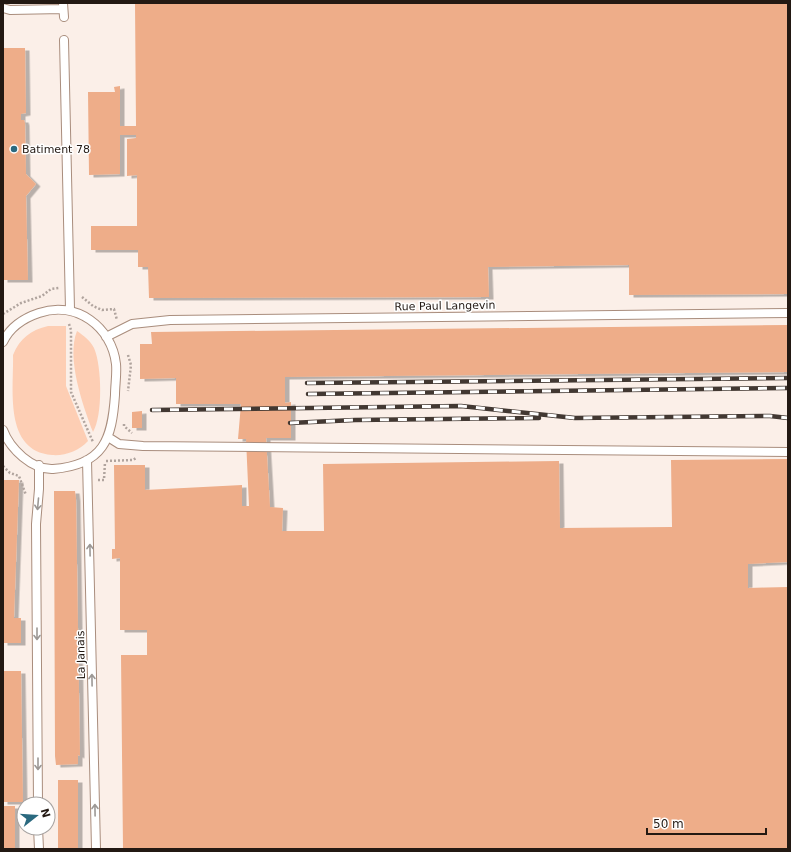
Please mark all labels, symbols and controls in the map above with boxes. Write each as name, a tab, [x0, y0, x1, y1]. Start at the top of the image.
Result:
place label: Batiment 78	[22, 143, 90, 156]
marker: Batiment 78	[9, 144, 19, 154]
street label: Rue Paul Langevin	[394, 299, 496, 313]
one-way arrow	[34, 497, 41, 510]
one-way arrow	[86, 544, 94, 557]
one-way arrow	[33, 627, 41, 640]
street label: La Janais	[74, 630, 88, 680]
one-way arrow	[89, 674, 96, 687]
one-way arrow	[34, 757, 42, 770]
north arrow	[16, 796, 56, 836]
one-way arrow	[91, 804, 99, 817]
text: N	[38, 807, 53, 820]
scale bar	[647, 810, 766, 836]
text: 50 m	[653, 817, 684, 831]

